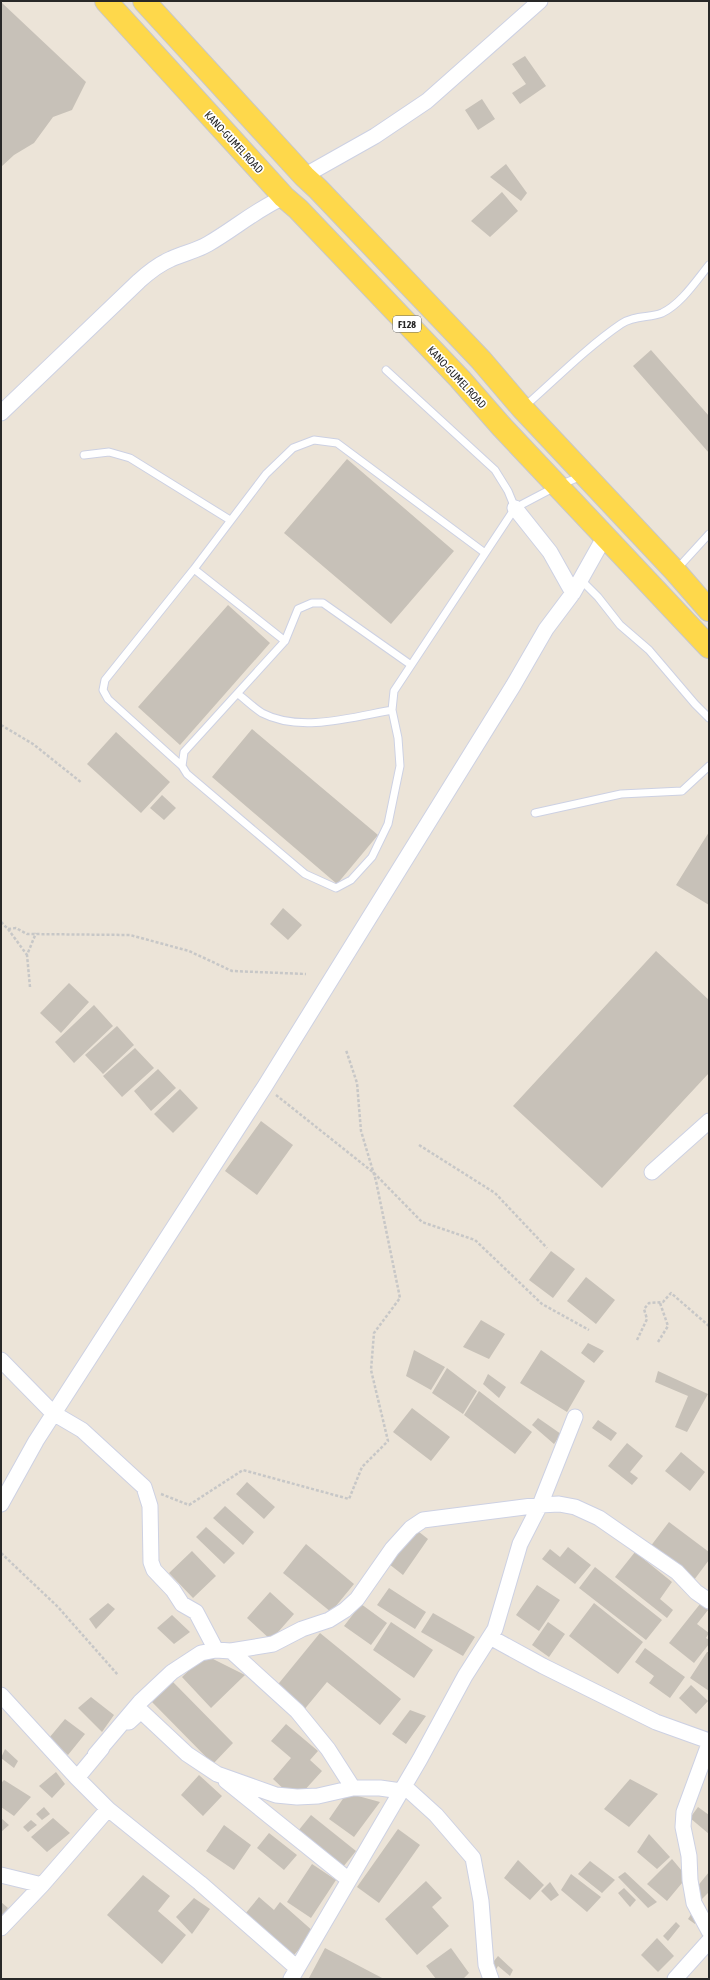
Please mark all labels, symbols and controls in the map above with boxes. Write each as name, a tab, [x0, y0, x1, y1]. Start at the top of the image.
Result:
street label: KANO-GUMEL ROAD	[202, 109, 266, 175]
road number: F128	[393, 316, 421, 332]
street label: KANO-GUMEL ROAD	[425, 344, 489, 410]

